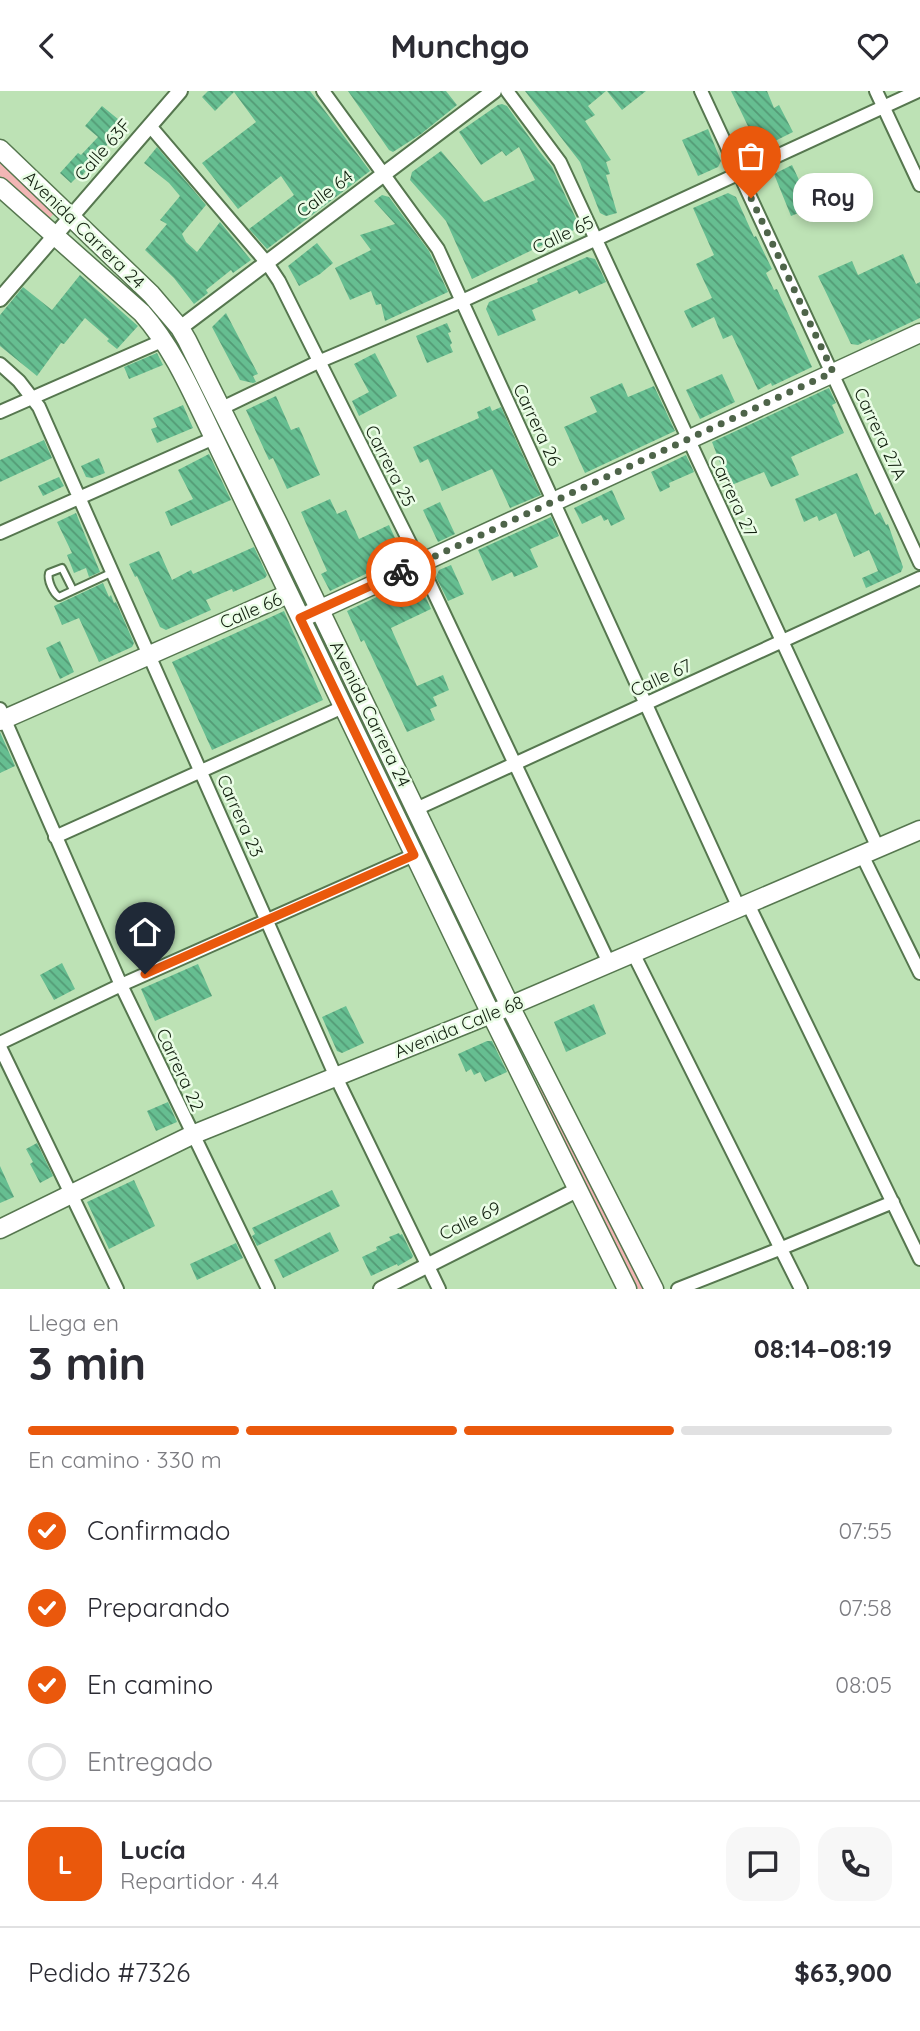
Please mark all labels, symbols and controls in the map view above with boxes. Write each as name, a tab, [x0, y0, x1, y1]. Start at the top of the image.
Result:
text: Munchgo	[390, 26, 530, 66]
icon: back	[28, 27, 66, 65]
icon: heart	[854, 27, 892, 65]
street label: Calle 63F	[69, 114, 136, 186]
pin	[721, 126, 781, 198]
icon: bag	[732, 137, 770, 175]
street label: Calle 64	[292, 165, 358, 222]
street label: Avenida Carrera 24	[19, 166, 150, 293]
callout: Roy	[793, 173, 874, 223]
text: Roy	[811, 183, 855, 212]
street label: Calle 65	[528, 210, 597, 259]
street label: Carrera 26	[508, 380, 567, 470]
street label: Carrera 27A	[849, 384, 912, 484]
street label: Carrera 25	[360, 421, 421, 510]
street label: Carrera 27	[704, 451, 762, 540]
courier	[366, 537, 436, 607]
icon: bike	[382, 553, 420, 591]
street label: Calle 66	[216, 587, 286, 634]
street label: Avenida Carrera 24	[325, 637, 416, 791]
street label: Calle 67	[627, 653, 695, 702]
street label: Carrera 23	[212, 771, 269, 861]
pin	[115, 902, 175, 974]
icon: home	[126, 913, 164, 951]
street label: Avenida Calle 68	[391, 990, 527, 1063]
street label: Carrera 22	[151, 1025, 210, 1115]
street label: Calle 69	[435, 1196, 504, 1245]
text: Llega en	[28, 1308, 119, 1337]
text: 08:14–08:19	[754, 1332, 892, 1365]
text: 3 min	[28, 1334, 146, 1392]
text: En camino · 330 m	[28, 1445, 222, 1474]
icon: check	[28, 1512, 66, 1550]
text: Confirmado	[87, 1514, 231, 1547]
text: 07:55	[838, 1516, 892, 1545]
icon: check	[28, 1589, 66, 1627]
text: Preparando	[87, 1591, 230, 1624]
text: 07:58	[839, 1593, 892, 1622]
icon: check	[28, 1666, 66, 1704]
text: En camino	[87, 1668, 213, 1701]
text: 08:05	[835, 1670, 892, 1699]
text: Entregado	[87, 1745, 213, 1778]
button: chat	[726, 1827, 800, 1901]
button: phone	[818, 1827, 892, 1901]
text: Lucía	[120, 1833, 186, 1866]
text: L	[58, 1848, 72, 1881]
text: Repartidor · 4.4	[120, 1866, 279, 1895]
text: Pedido #7326	[28, 1956, 190, 1989]
text: $63,900	[794, 1956, 892, 1989]

